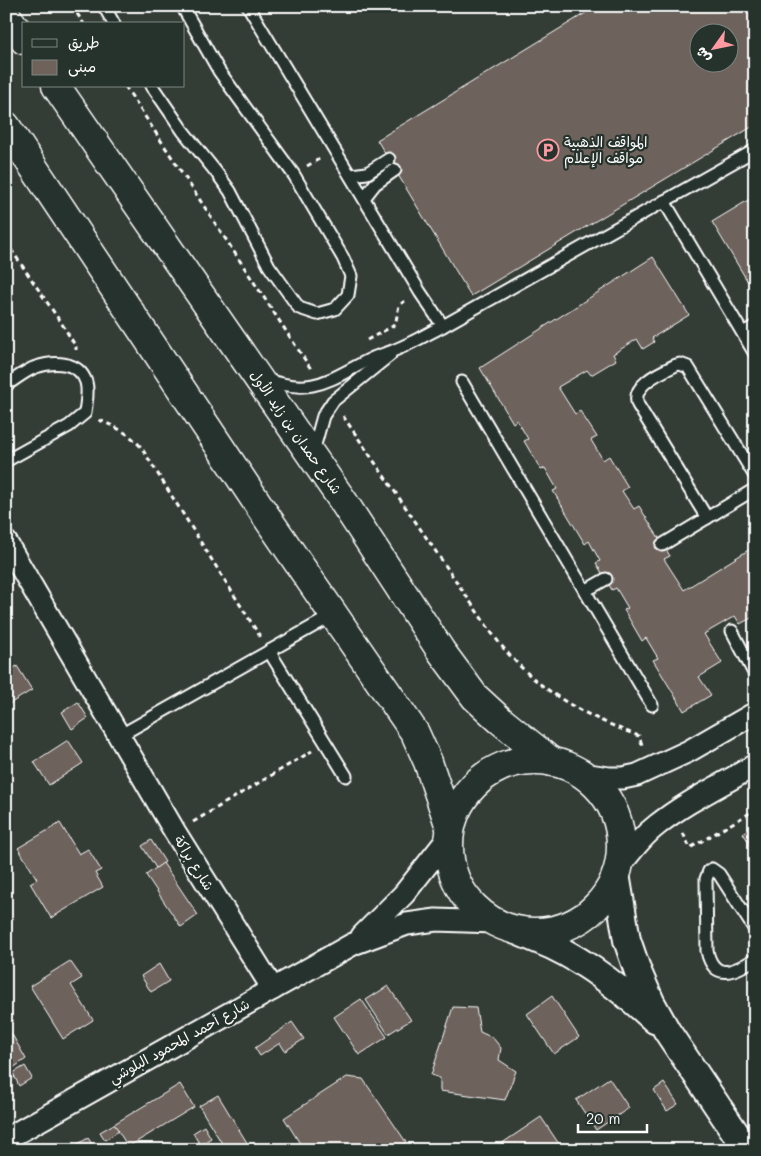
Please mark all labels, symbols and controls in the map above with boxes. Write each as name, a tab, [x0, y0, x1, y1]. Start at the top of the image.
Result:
legend	[22, 22, 185, 88]
north arrow	[688, 22, 738, 72]
text: طريق	[68, 32, 100, 52]
text: ش	[691, 44, 715, 67]
text: مبنى	[68, 56, 96, 77]
place label: المواقف الذهبية مواقف الإعلام	[564, 132, 647, 169]
parking icon: المواقف الذهبية مواقف الإعلام	[536, 138, 560, 162]
street label: شارع حمدان بن زايد الأول	[245, 366, 347, 498]
street label: شارع براكة	[169, 832, 219, 894]
street label: شارع أحمد المحمود البلوشي	[105, 994, 255, 1091]
scale bar	[578, 1101, 647, 1133]
text: 20 m	[586, 1108, 620, 1128]

